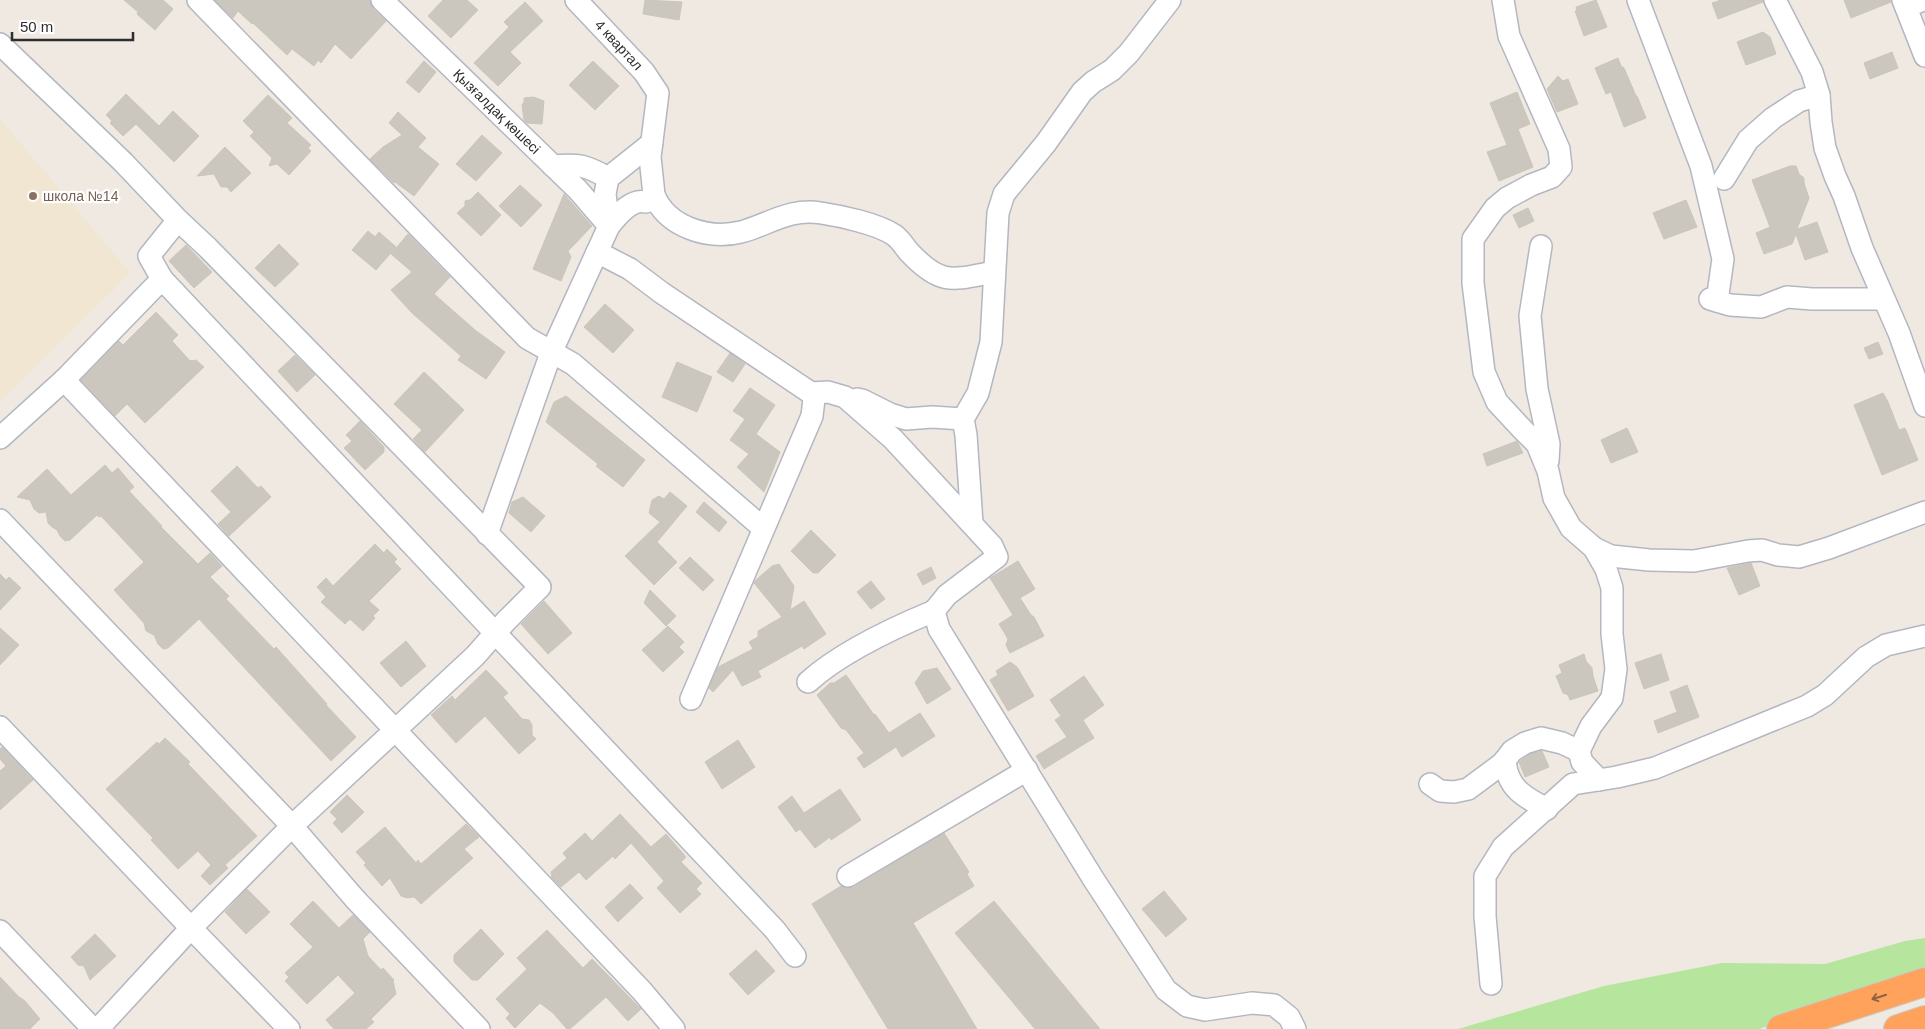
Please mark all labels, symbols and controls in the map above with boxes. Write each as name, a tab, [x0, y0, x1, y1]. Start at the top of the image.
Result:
scale bar	[12, 10, 134, 42]
street label: 4 квартал	[592, 17, 646, 73]
text: 50 m	[20, 18, 53, 35]
street label: Қызғалдақ көшесі	[450, 66, 544, 157]
place label: школа №14	[43, 188, 119, 204]
marker: школа №14	[27, 190, 39, 202]
one-way arrow	[1871, 993, 1887, 1002]

